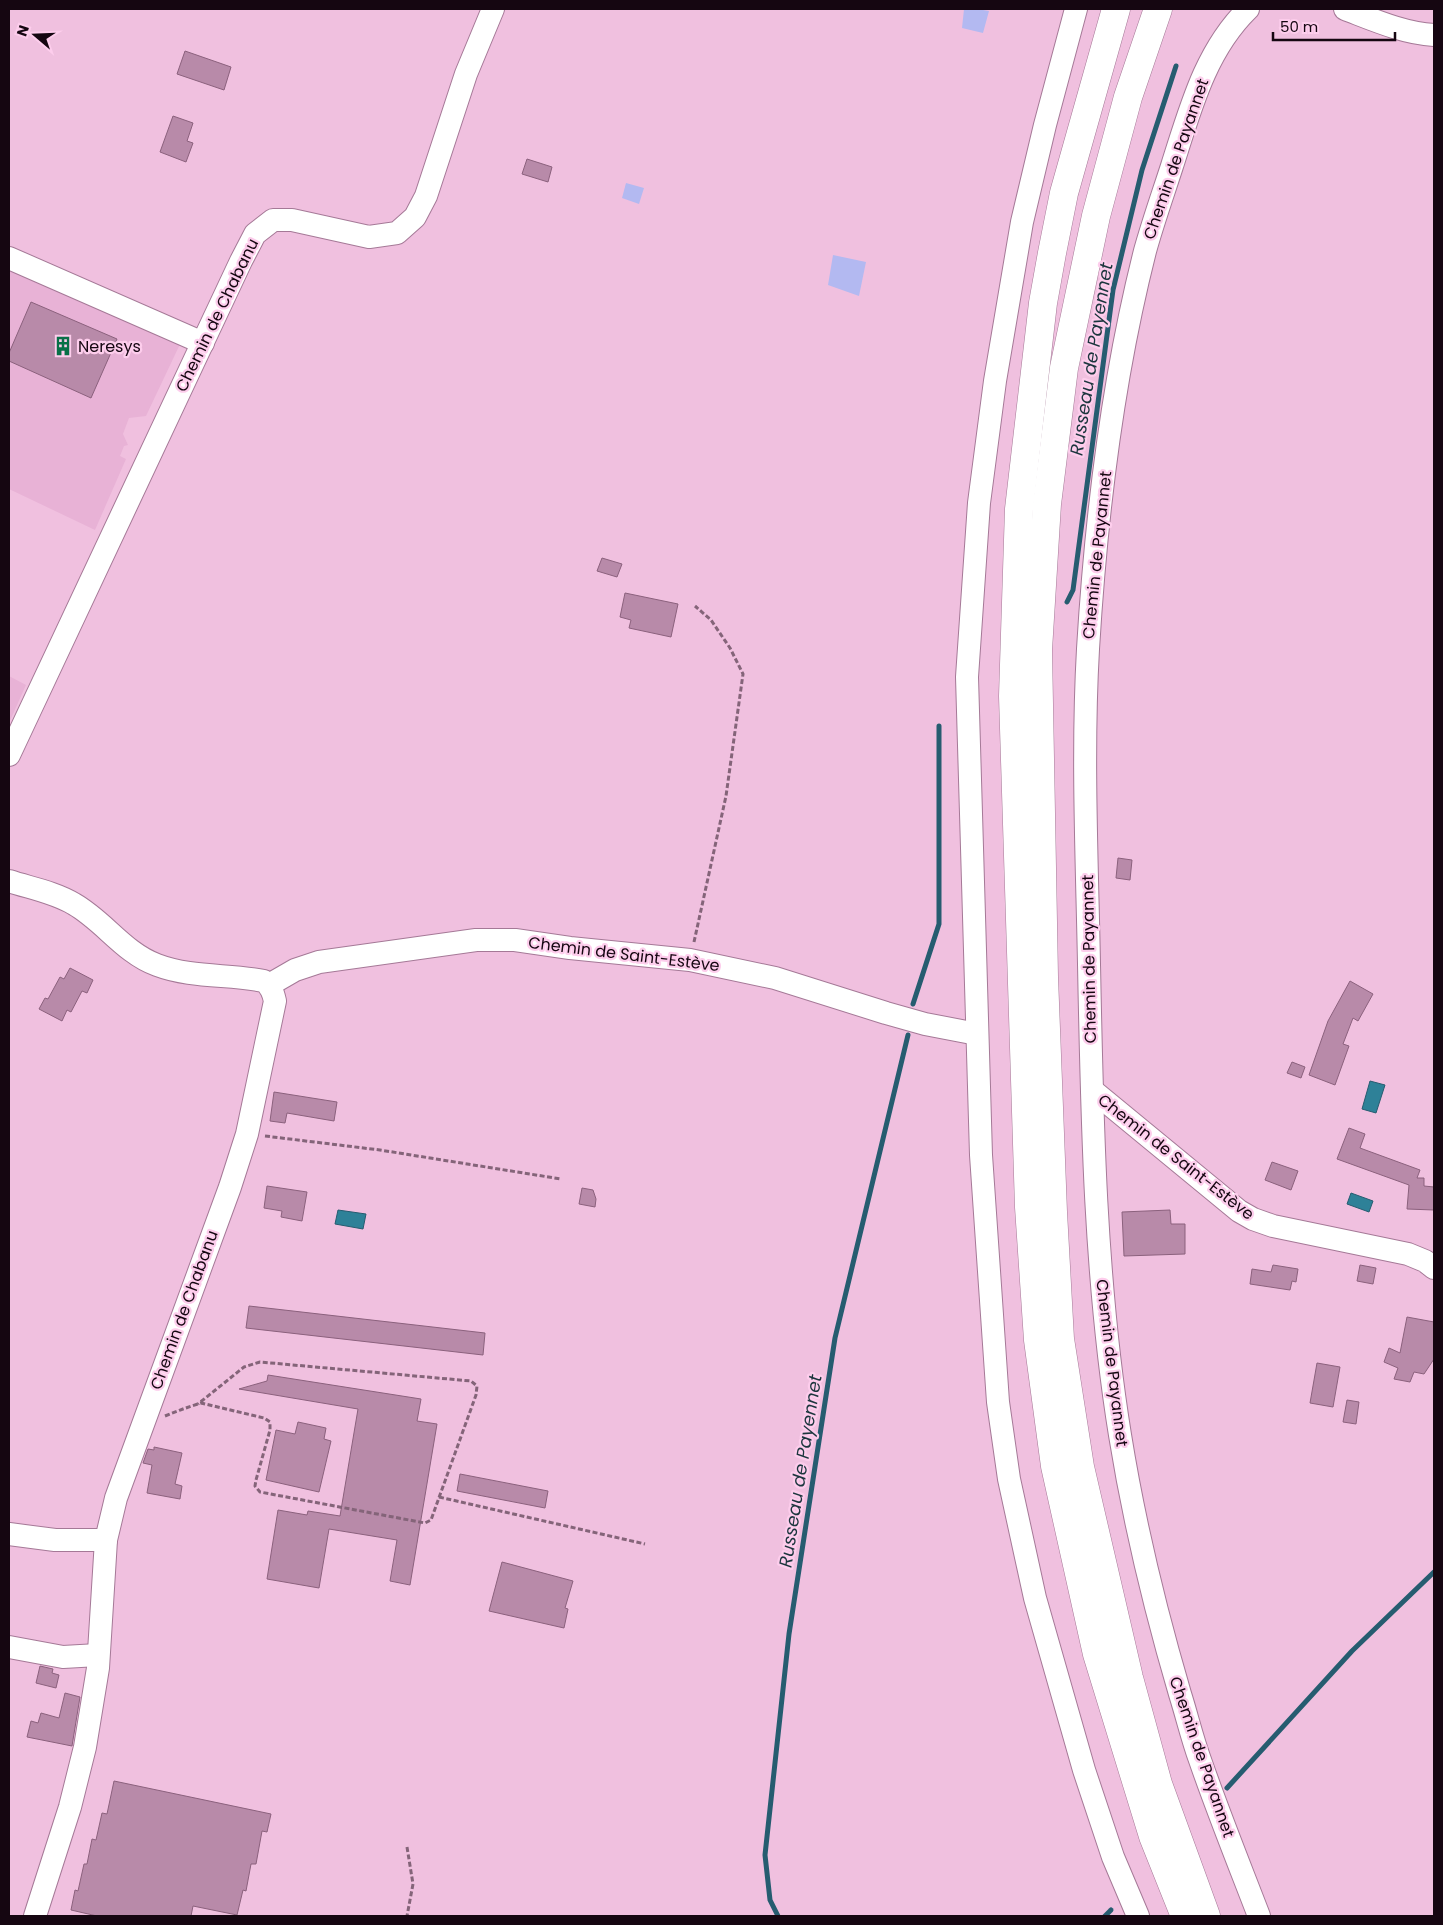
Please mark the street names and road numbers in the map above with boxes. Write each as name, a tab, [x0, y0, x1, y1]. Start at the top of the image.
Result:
street label: Chemin de Payannet	[1138, 75, 1214, 242]
street label: Chemin de Chabanu	[170, 234, 264, 396]
street label: Chemin de Payannet	[1077, 470, 1117, 640]
street label: Chemin de Payannet	[1076, 874, 1102, 1043]
street label: Chemin de Saint-Estève	[527, 931, 721, 977]
street label: Chemin de Saint-Estève	[1093, 1089, 1259, 1225]
street label: Chemin de Chabanu	[144, 1227, 224, 1393]
street label: Chemin de Payannet	[1090, 1278, 1134, 1448]
street label: Chemin de Payannet	[1164, 1674, 1240, 1841]

